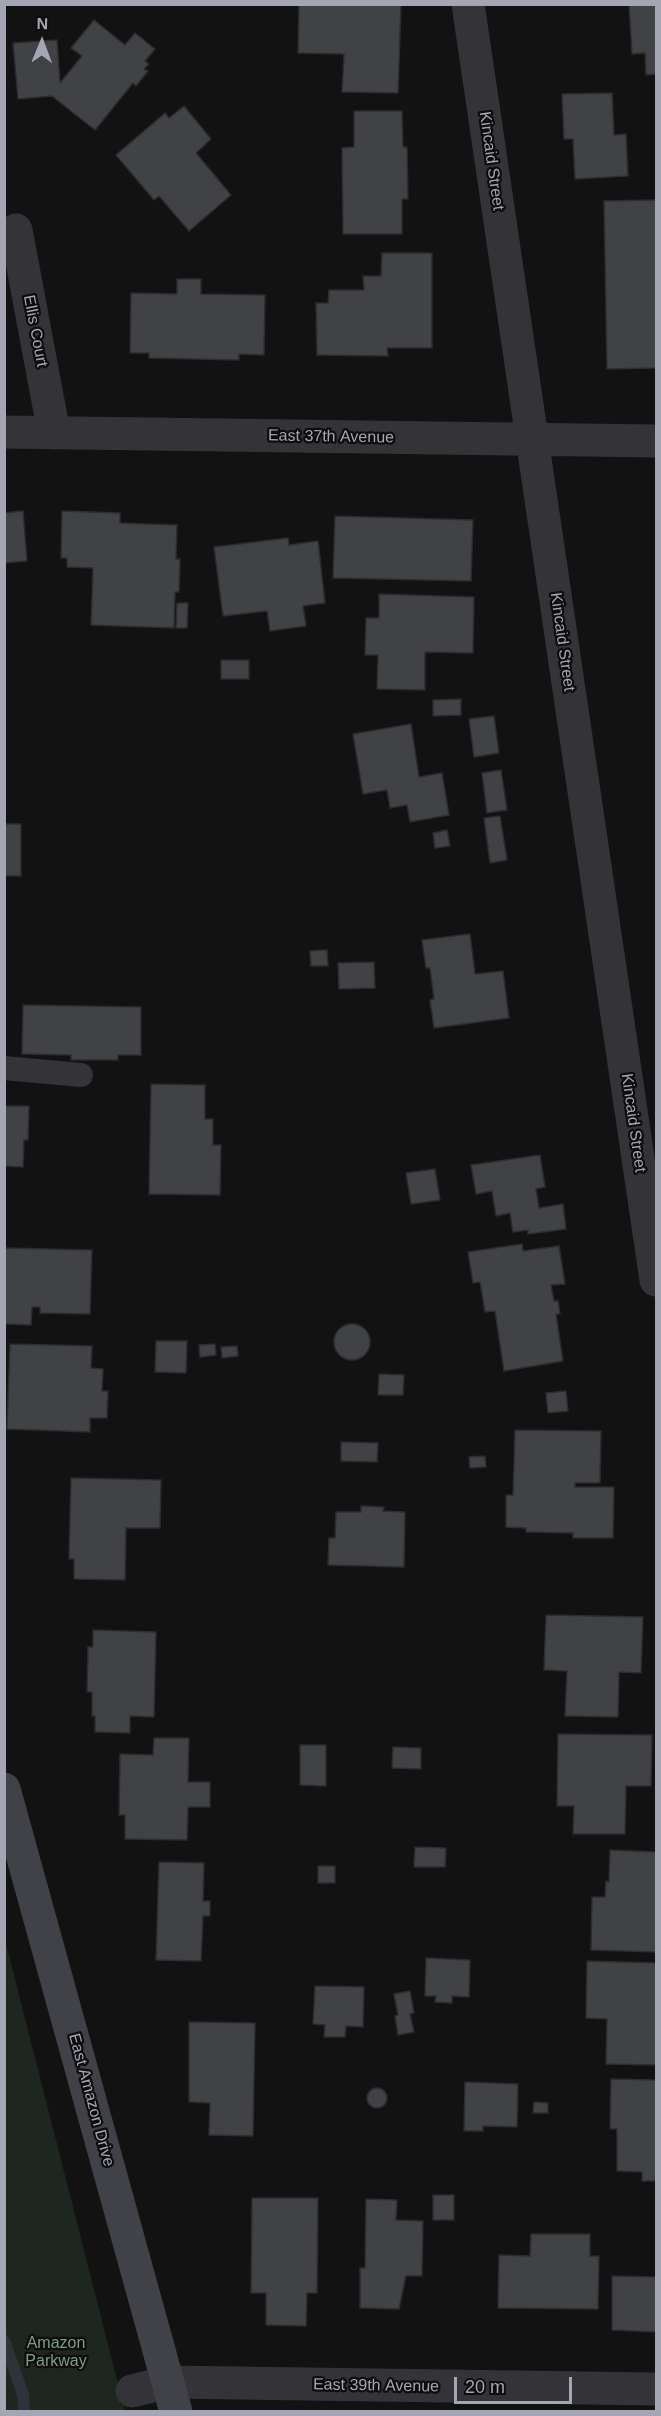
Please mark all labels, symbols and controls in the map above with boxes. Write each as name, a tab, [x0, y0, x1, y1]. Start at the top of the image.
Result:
north arrow	[12, 12, 72, 72]
text: N	[36, 15, 48, 32]
street label: Kincaid Street	[475, 110, 507, 212]
street label: Ellis Court	[19, 293, 51, 369]
street label: East 37th Avenue	[268, 426, 394, 448]
street label: Kincaid Street	[546, 591, 578, 693]
street label: Kincaid Street	[617, 1072, 649, 1174]
street label: East Amazon Drive	[64, 2031, 118, 2169]
park label: Amazon Parkway	[25, 2334, 87, 2372]
scale bar	[457, 2365, 576, 2403]
street label: East 39th Avenue	[313, 2375, 439, 2397]
text: 20 m	[465, 2377, 505, 2397]

